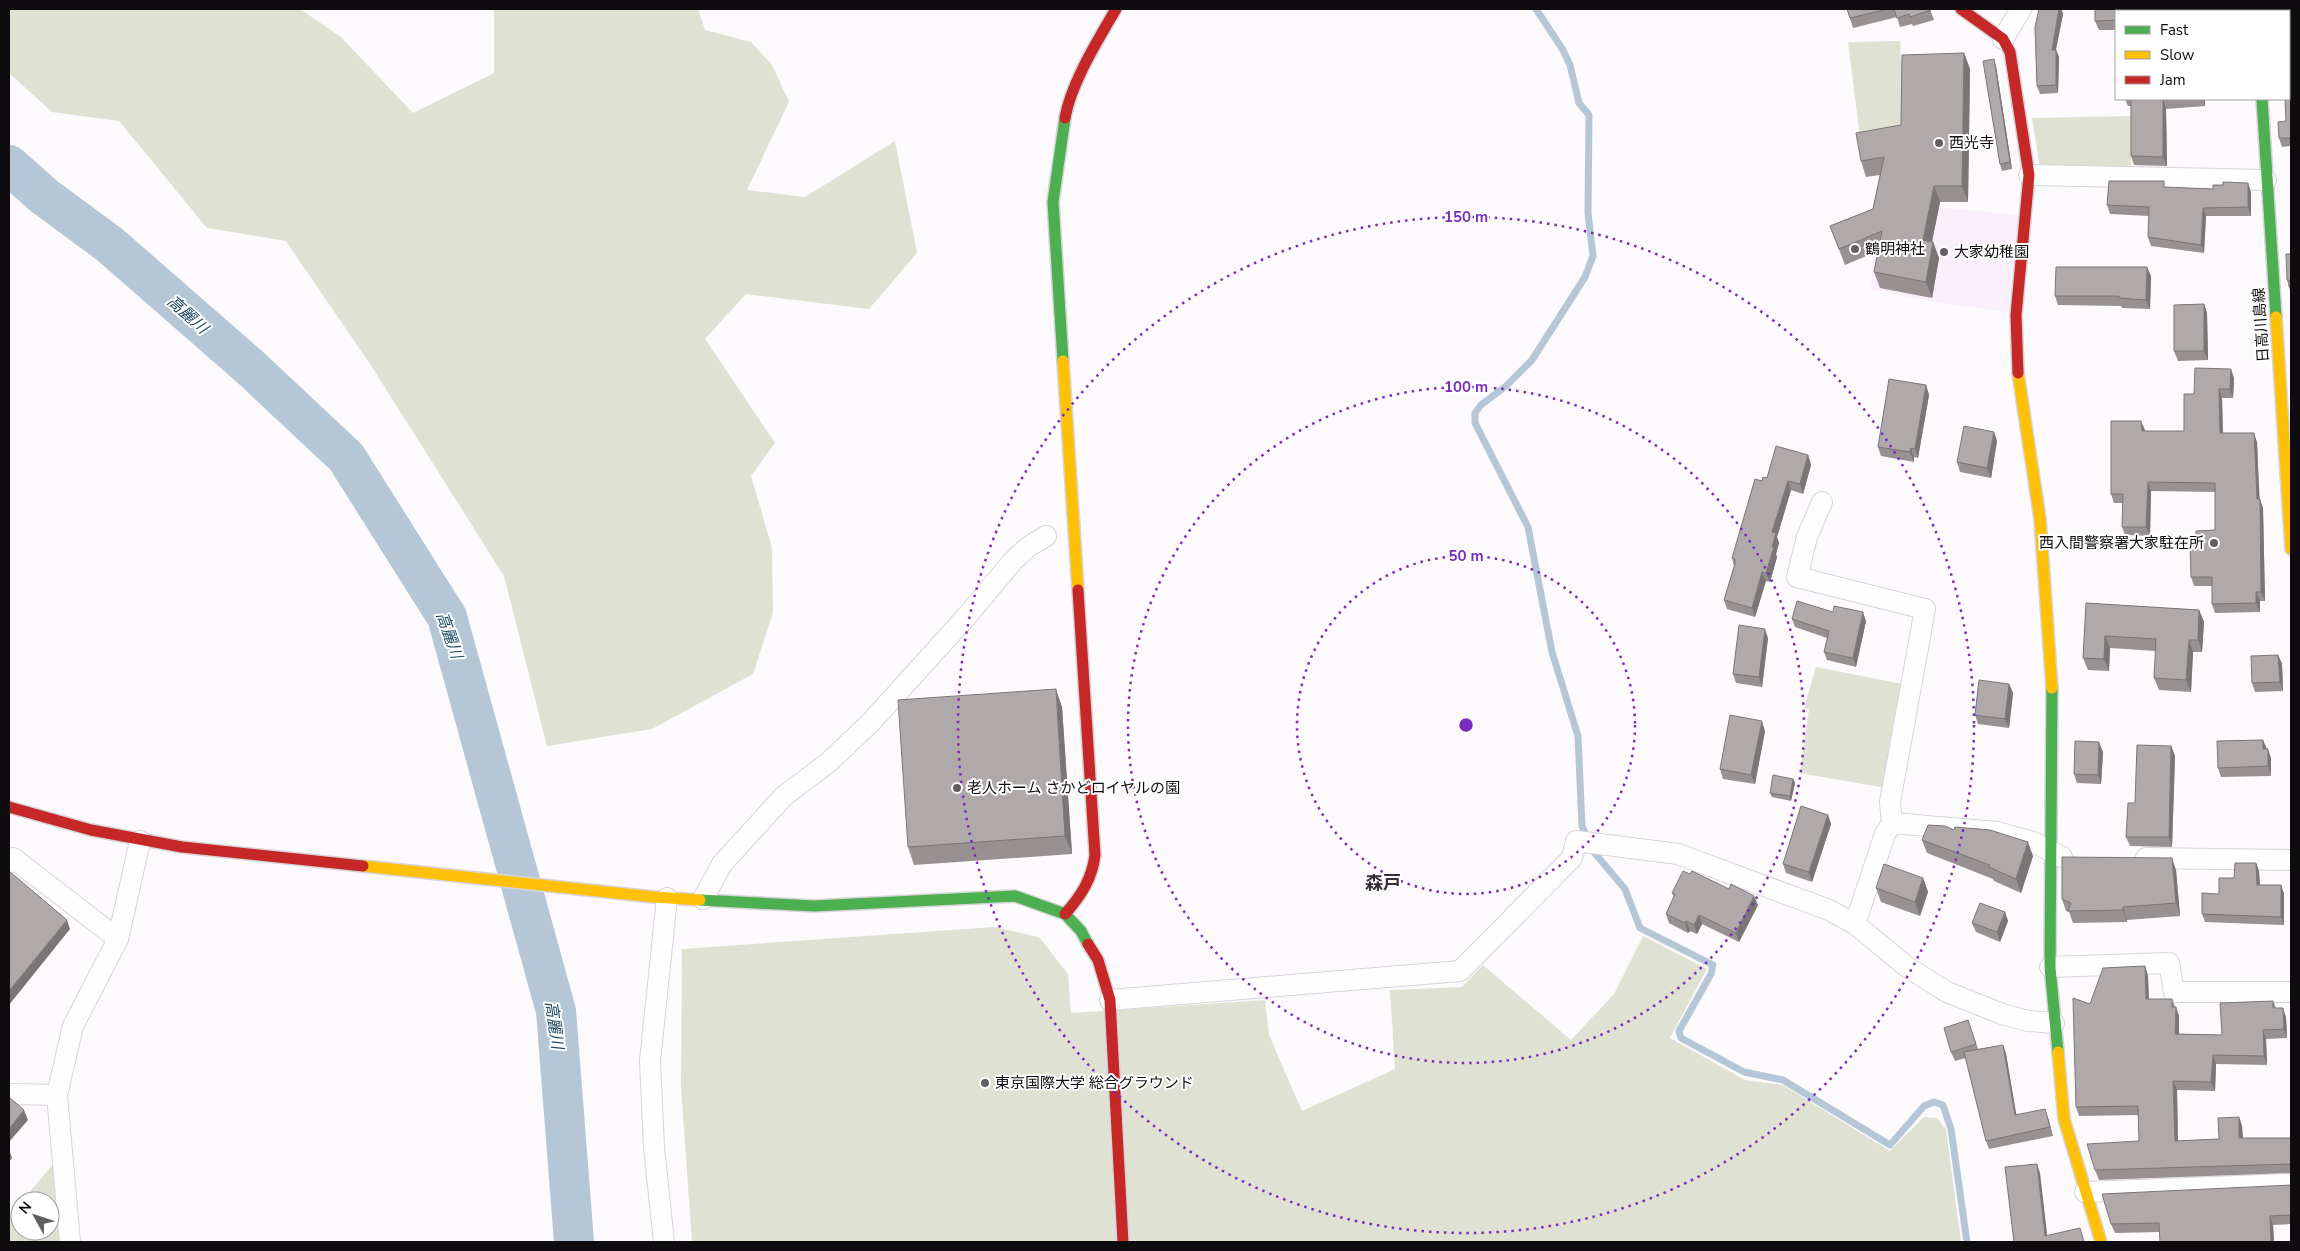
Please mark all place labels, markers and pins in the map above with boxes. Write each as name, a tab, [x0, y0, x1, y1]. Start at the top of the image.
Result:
place label: 西光寺	[1949, 133, 1994, 153]
marker: 西光寺	[1933, 137, 1945, 149]
place label: 鶴明神社	[1865, 239, 1925, 259]
place label: 大家幼稚園	[1954, 242, 2029, 262]
marker: 鶴明神社	[1849, 243, 1861, 255]
marker: 大家幼稚園	[1938, 246, 1950, 258]
place label: 西入間警察署大家駐在所	[2039, 533, 2204, 553]
marker: 西入間警察署大家駐在所	[2208, 537, 2220, 549]
centre of rings	[1457, 716, 1475, 734]
place label: 老人ホーム さかどロイヤルの園	[967, 778, 1180, 798]
marker: 老人ホーム さかどロイヤルの園	[951, 782, 963, 794]
place label: 東京国際大学 総合グラウンド	[995, 1073, 1194, 1093]
marker: 東京国際大学 総合グラウンド	[979, 1077, 991, 1089]

